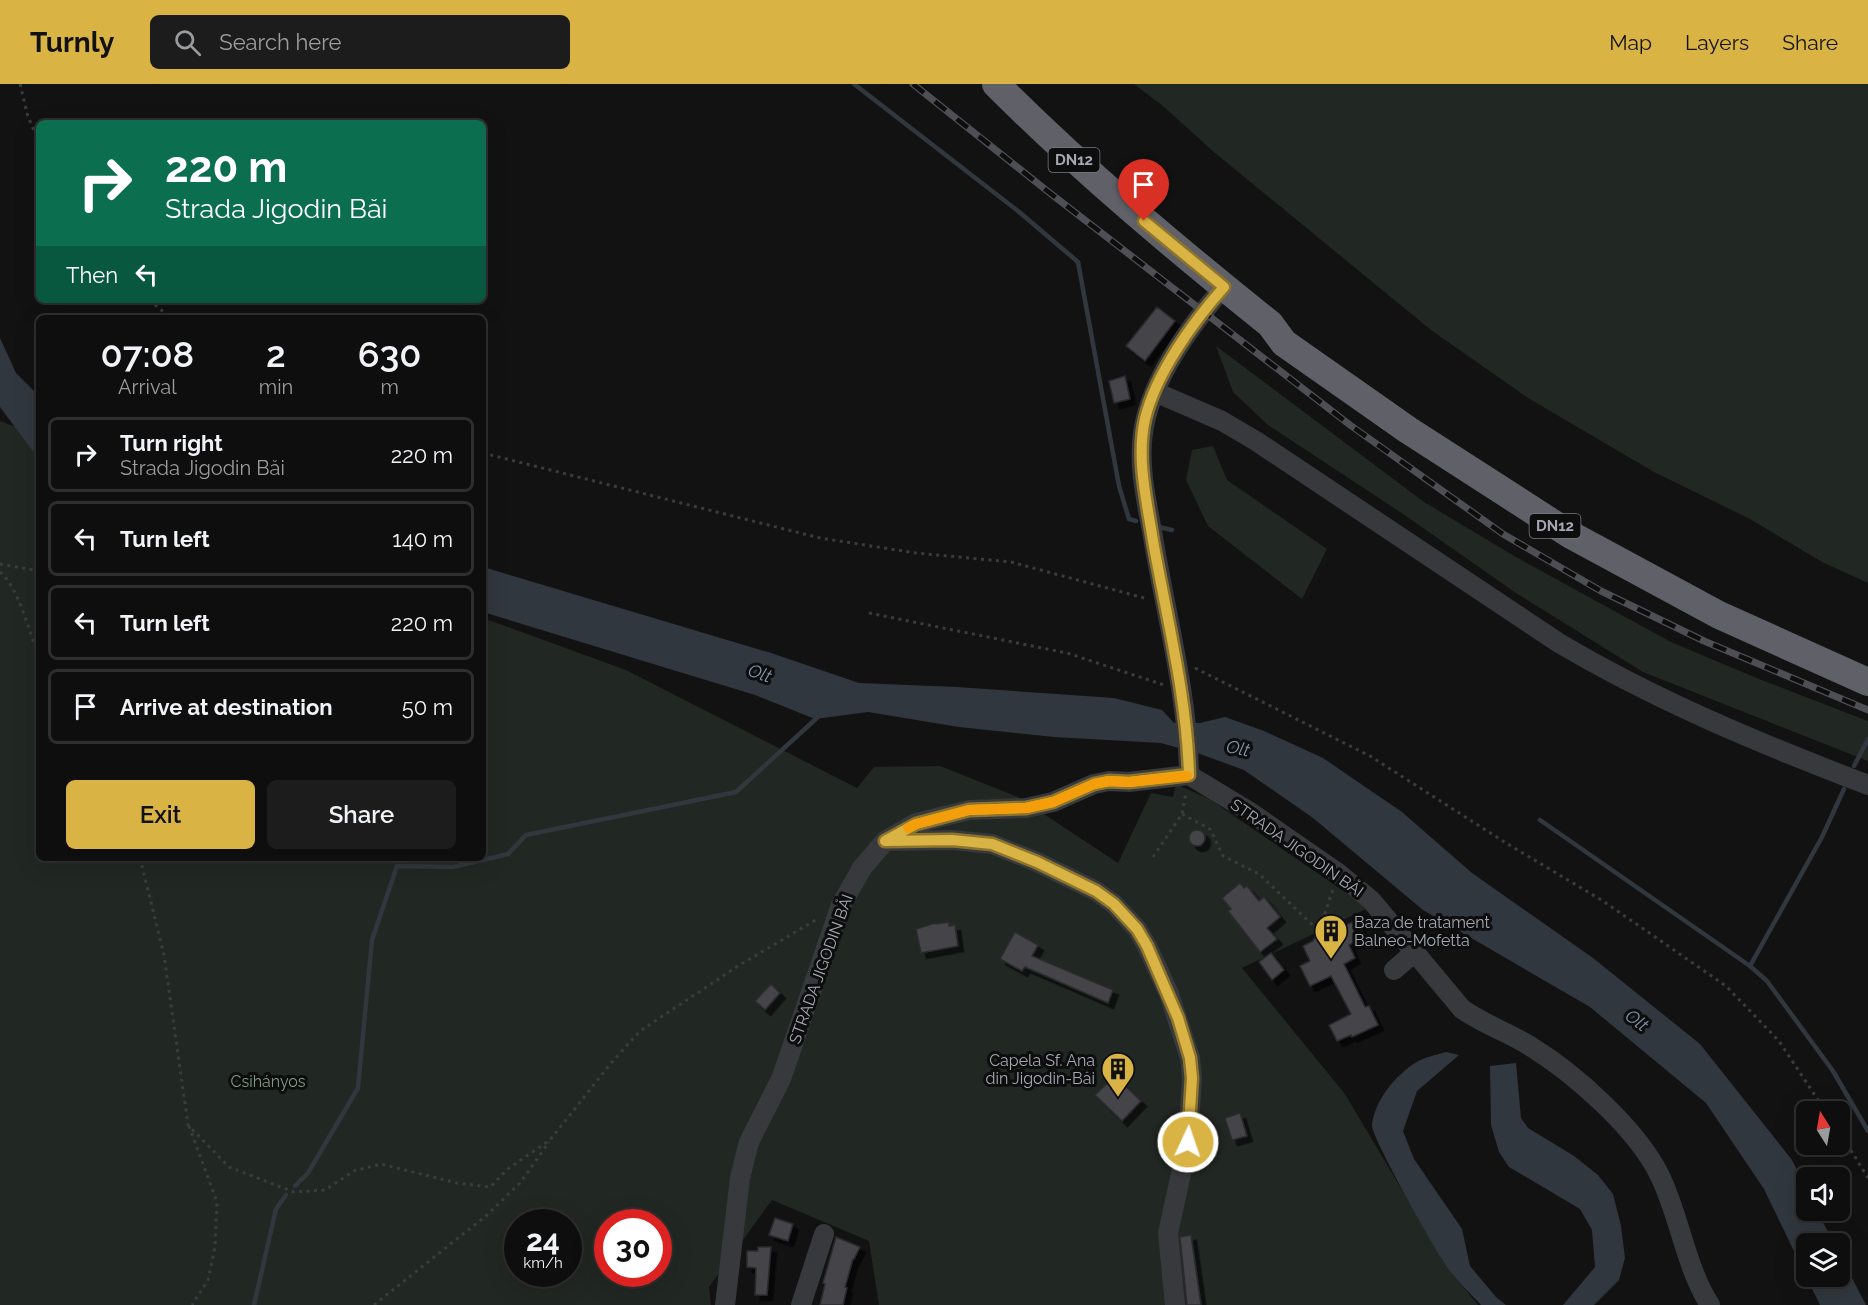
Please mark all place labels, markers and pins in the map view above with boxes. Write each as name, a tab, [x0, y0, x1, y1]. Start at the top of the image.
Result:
pin	[1118, 159, 1169, 221]
building icon: Baza de tratament Balneo-Mofetta	[1313, 913, 1349, 960]
place label: Baza de tratament Balneo-Mofetta	[1354, 913, 1490, 950]
place label: Capela Sf. Ana din Jigodin-Băi	[986, 1051, 1095, 1088]
building icon: Capela Sf. Ana din Jigodin-Băi	[1100, 1051, 1136, 1098]

